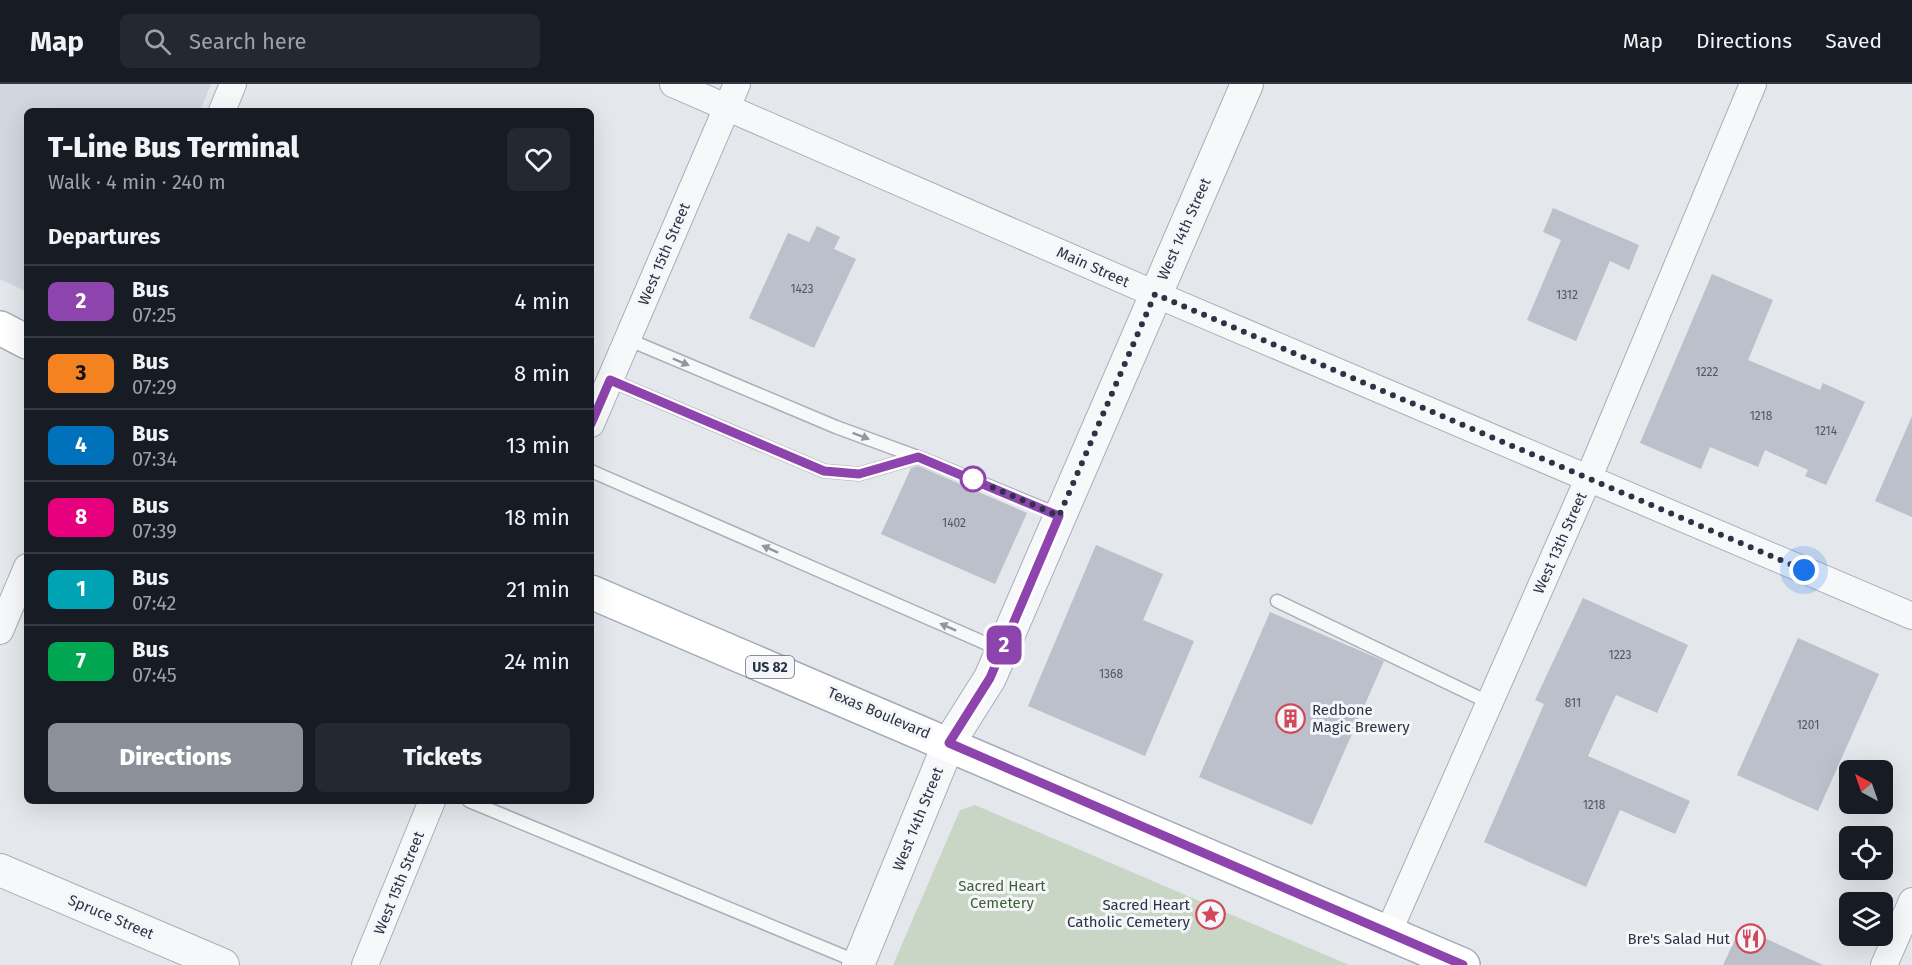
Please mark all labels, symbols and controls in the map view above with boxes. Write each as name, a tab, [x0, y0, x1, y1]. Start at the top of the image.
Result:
search box	[120, 14, 540, 68]
text: Map	[30, 25, 84, 58]
icon: search	[141, 25, 174, 58]
text: Search here	[189, 28, 307, 55]
text: Map	[1623, 28, 1663, 54]
text: Directions	[1696, 28, 1792, 54]
text: Saved	[1825, 28, 1882, 54]
button: heart	[507, 128, 570, 191]
text: T-Line Bus Terminal	[48, 131, 299, 164]
text: Walk · 4 min · 240 m	[48, 170, 226, 194]
street label: West 14th Street	[1153, 174, 1215, 283]
street label: West 15th Street	[634, 200, 694, 308]
text: Departures	[48, 223, 160, 250]
street label: Main Street	[1054, 243, 1133, 291]
text: Bus	[132, 276, 169, 303]
house number: 1423	[790, 282, 814, 296]
text: 2	[76, 288, 86, 314]
text: 4 min	[515, 288, 570, 315]
house number: 1312	[1556, 288, 1578, 302]
text: 07:25	[132, 303, 176, 327]
text: Bus	[132, 348, 169, 375]
one-way arrow	[673, 357, 690, 366]
text: 3	[76, 360, 86, 386]
text: 8 min	[514, 360, 570, 387]
house number: 1222	[1695, 365, 1719, 379]
text: 07:29	[132, 375, 177, 399]
house number: 1218	[1750, 409, 1773, 423]
text: Bus	[132, 420, 169, 447]
house number: 1214	[1815, 424, 1838, 438]
text: 4	[75, 432, 87, 458]
text: 13 min	[506, 432, 570, 459]
one-way arrow	[853, 432, 871, 442]
text: 07:34	[132, 447, 177, 471]
unlabelled marker	[960, 466, 986, 492]
street label: West 13th Street	[1529, 489, 1591, 597]
text: Bus	[132, 492, 169, 519]
text: 8	[75, 504, 87, 530]
text: 18 min	[505, 504, 570, 531]
house number: 1402	[942, 516, 966, 530]
text: 07:39	[132, 519, 177, 543]
one-way arrow	[760, 544, 778, 554]
your location	[1789, 555, 1819, 585]
text: Bus	[132, 564, 169, 591]
text: 1	[76, 576, 86, 602]
text: 21 min	[506, 576, 570, 603]
text: 07:42	[132, 591, 176, 615]
one-way arrow	[939, 622, 957, 632]
line badge: 2	[984, 626, 1024, 664]
text: 2	[999, 632, 1009, 658]
text: Bus	[132, 636, 169, 663]
text: 7	[76, 648, 86, 674]
text: 24 min	[504, 648, 570, 675]
house number: 1223	[1608, 648, 1632, 662]
road number: US 82	[746, 656, 794, 678]
text: 07:45	[132, 663, 177, 687]
house number: 1368	[1099, 667, 1123, 681]
street label: Texas Boulevard	[825, 683, 933, 743]
house number: 811	[1565, 696, 1581, 710]
place label: Redbone Magic Brewery	[1312, 701, 1410, 736]
building icon: Redbone Magic Brewery	[1275, 703, 1307, 735]
house number: 1201	[1797, 718, 1819, 732]
button: Directions	[48, 723, 303, 792]
button: Tickets	[315, 723, 570, 792]
north arrow	[1839, 760, 1893, 814]
map controls	[1839, 760, 1893, 946]
street label: West 14th Street	[889, 764, 947, 873]
house number: 1218	[1583, 798, 1606, 812]
button: locate	[1839, 826, 1893, 880]
street label: West 15th Street	[370, 828, 428, 937]
park label: Sacred Heart Cemetery	[958, 877, 1046, 912]
street label: Spruce Street	[65, 891, 157, 943]
button: layers	[1839, 892, 1893, 946]
place label: Sacred Heart Catholic Cemetery	[1067, 896, 1191, 931]
place icon: Sacred Heart Catholic Cemetery	[1195, 898, 1227, 930]
restaurant icon: Bre's Salad Hut	[1735, 923, 1767, 955]
place label: Bre's Salad Hut	[1627, 930, 1731, 948]

